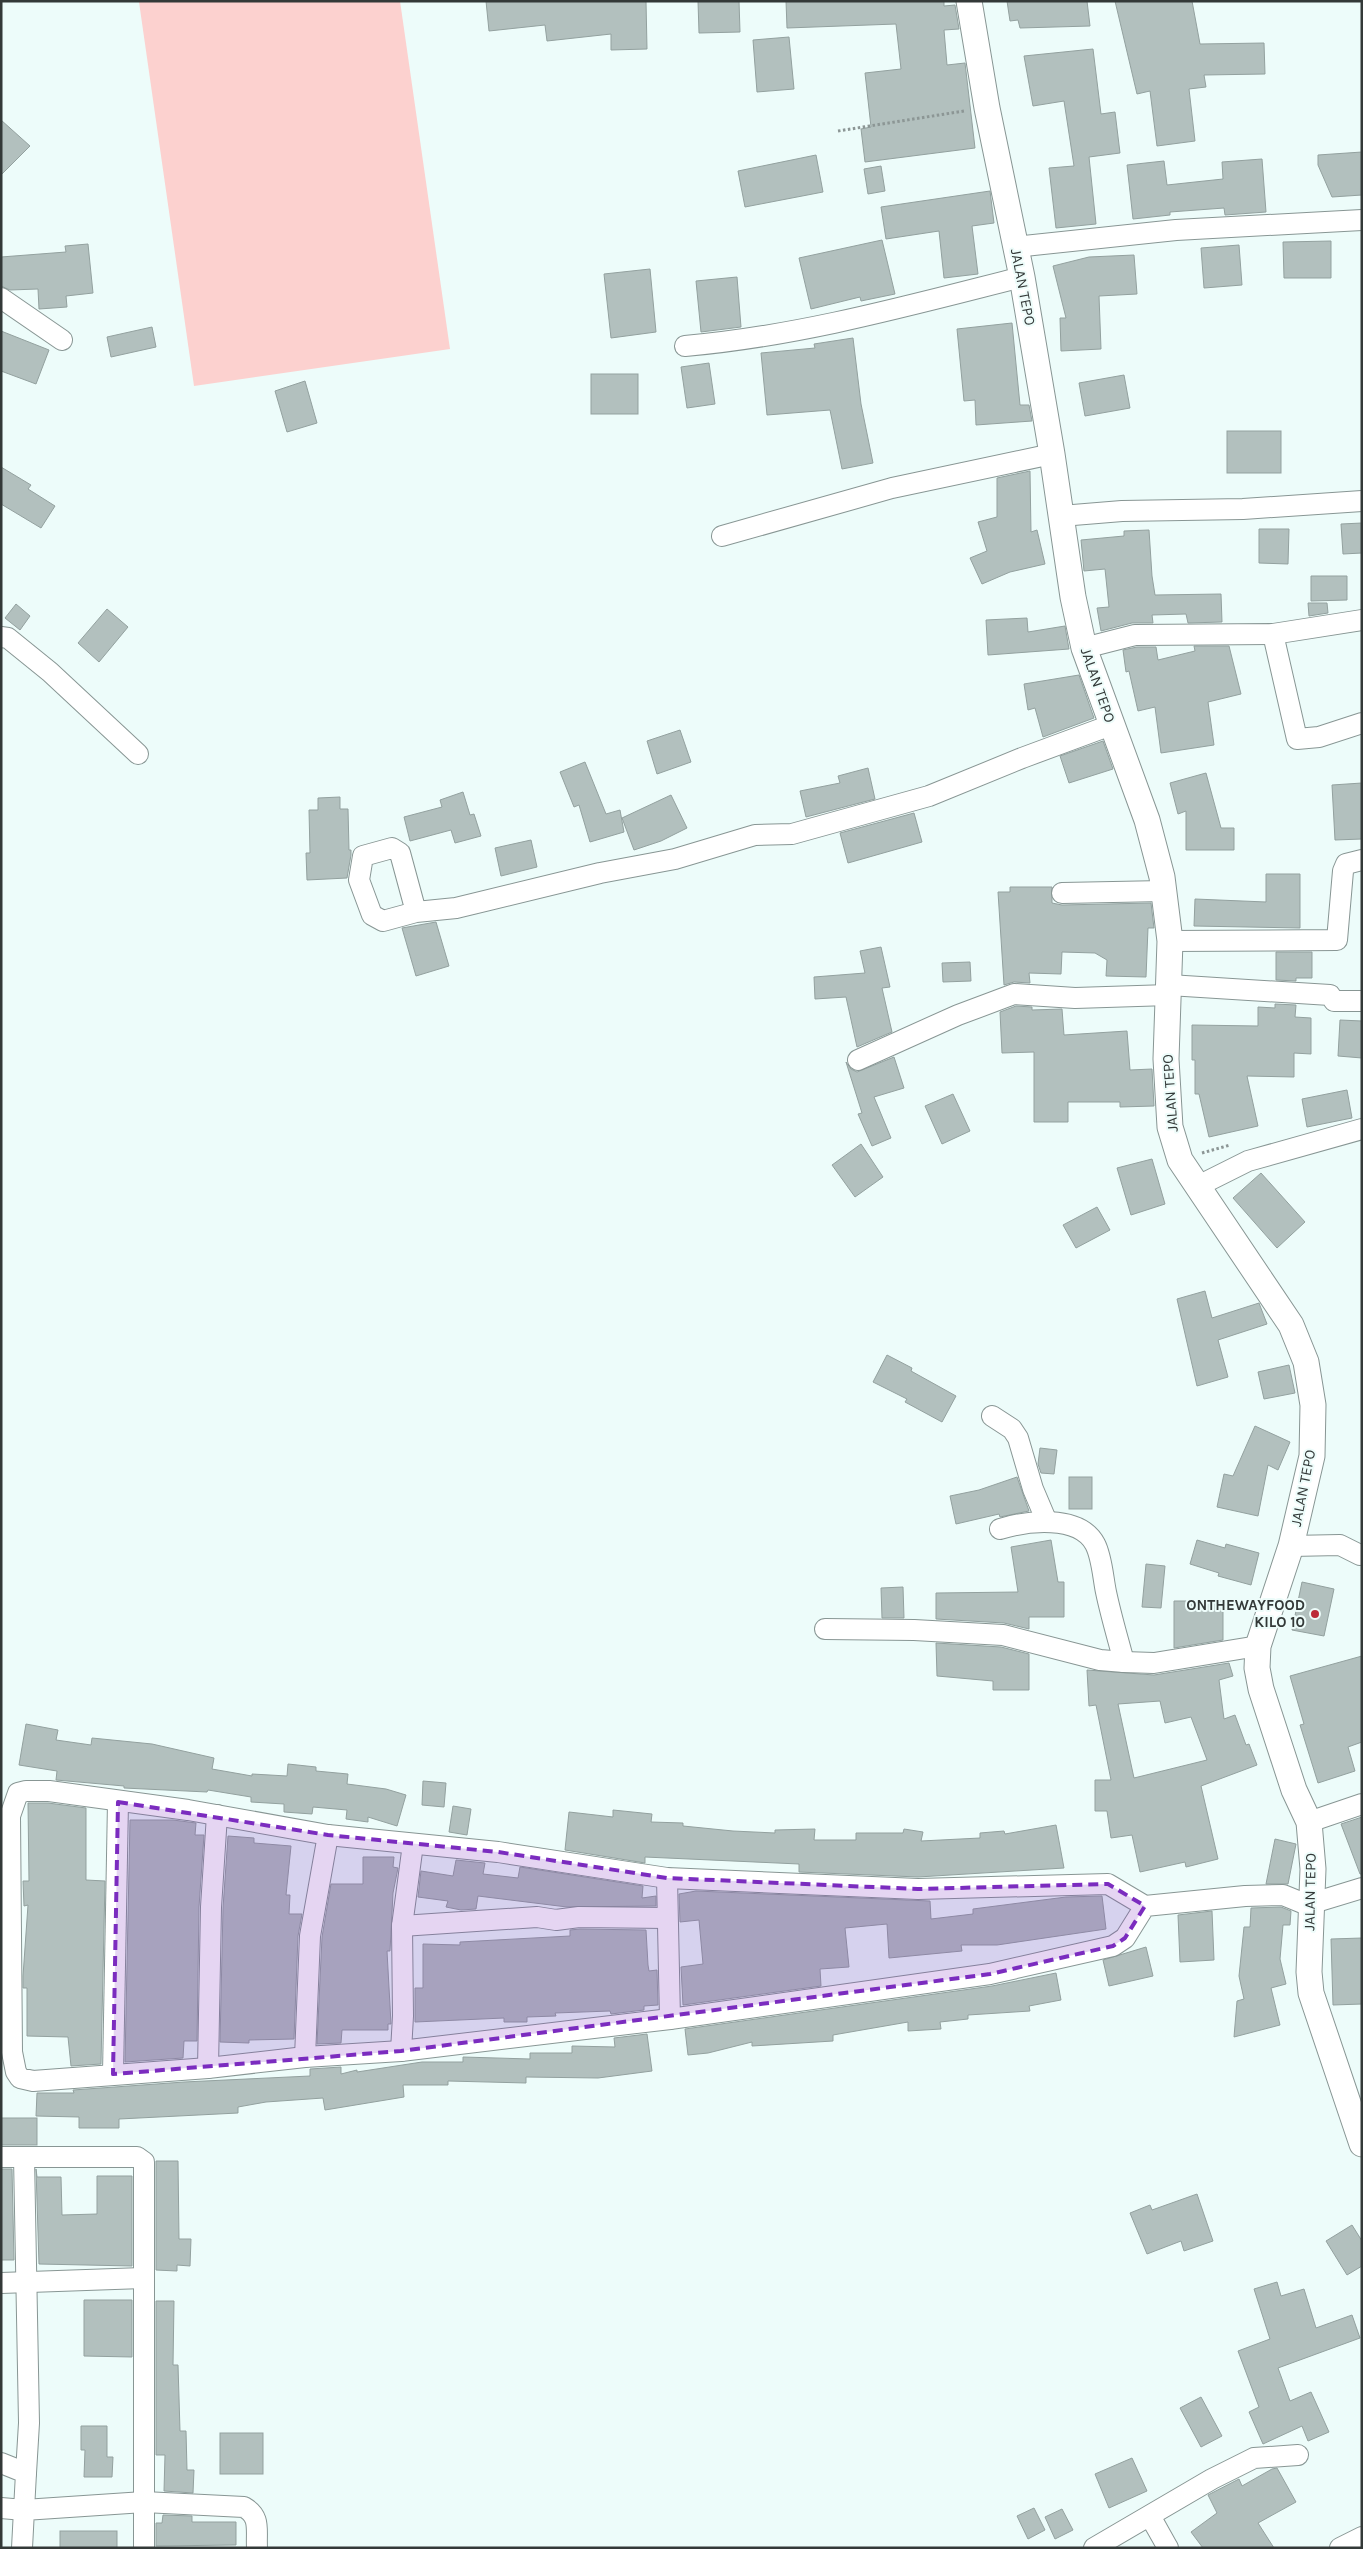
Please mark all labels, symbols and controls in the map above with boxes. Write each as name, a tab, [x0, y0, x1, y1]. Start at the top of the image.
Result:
street label: JALAN TEPO	[1007, 247, 1039, 327]
street label: JALAN TEPO	[1077, 645, 1119, 725]
street label: JALAN TEPO	[1158, 1053, 1182, 1133]
street label: JALAN TEPO	[1287, 1448, 1319, 1528]
place label: ONTHEWAYFOOD KILO 10	[1186, 1596, 1305, 1631]
marker: ONTHEWAYFOOD KILO 10	[1309, 1608, 1321, 1620]
street label: JALAN TEPO	[1300, 1853, 1320, 1931]

